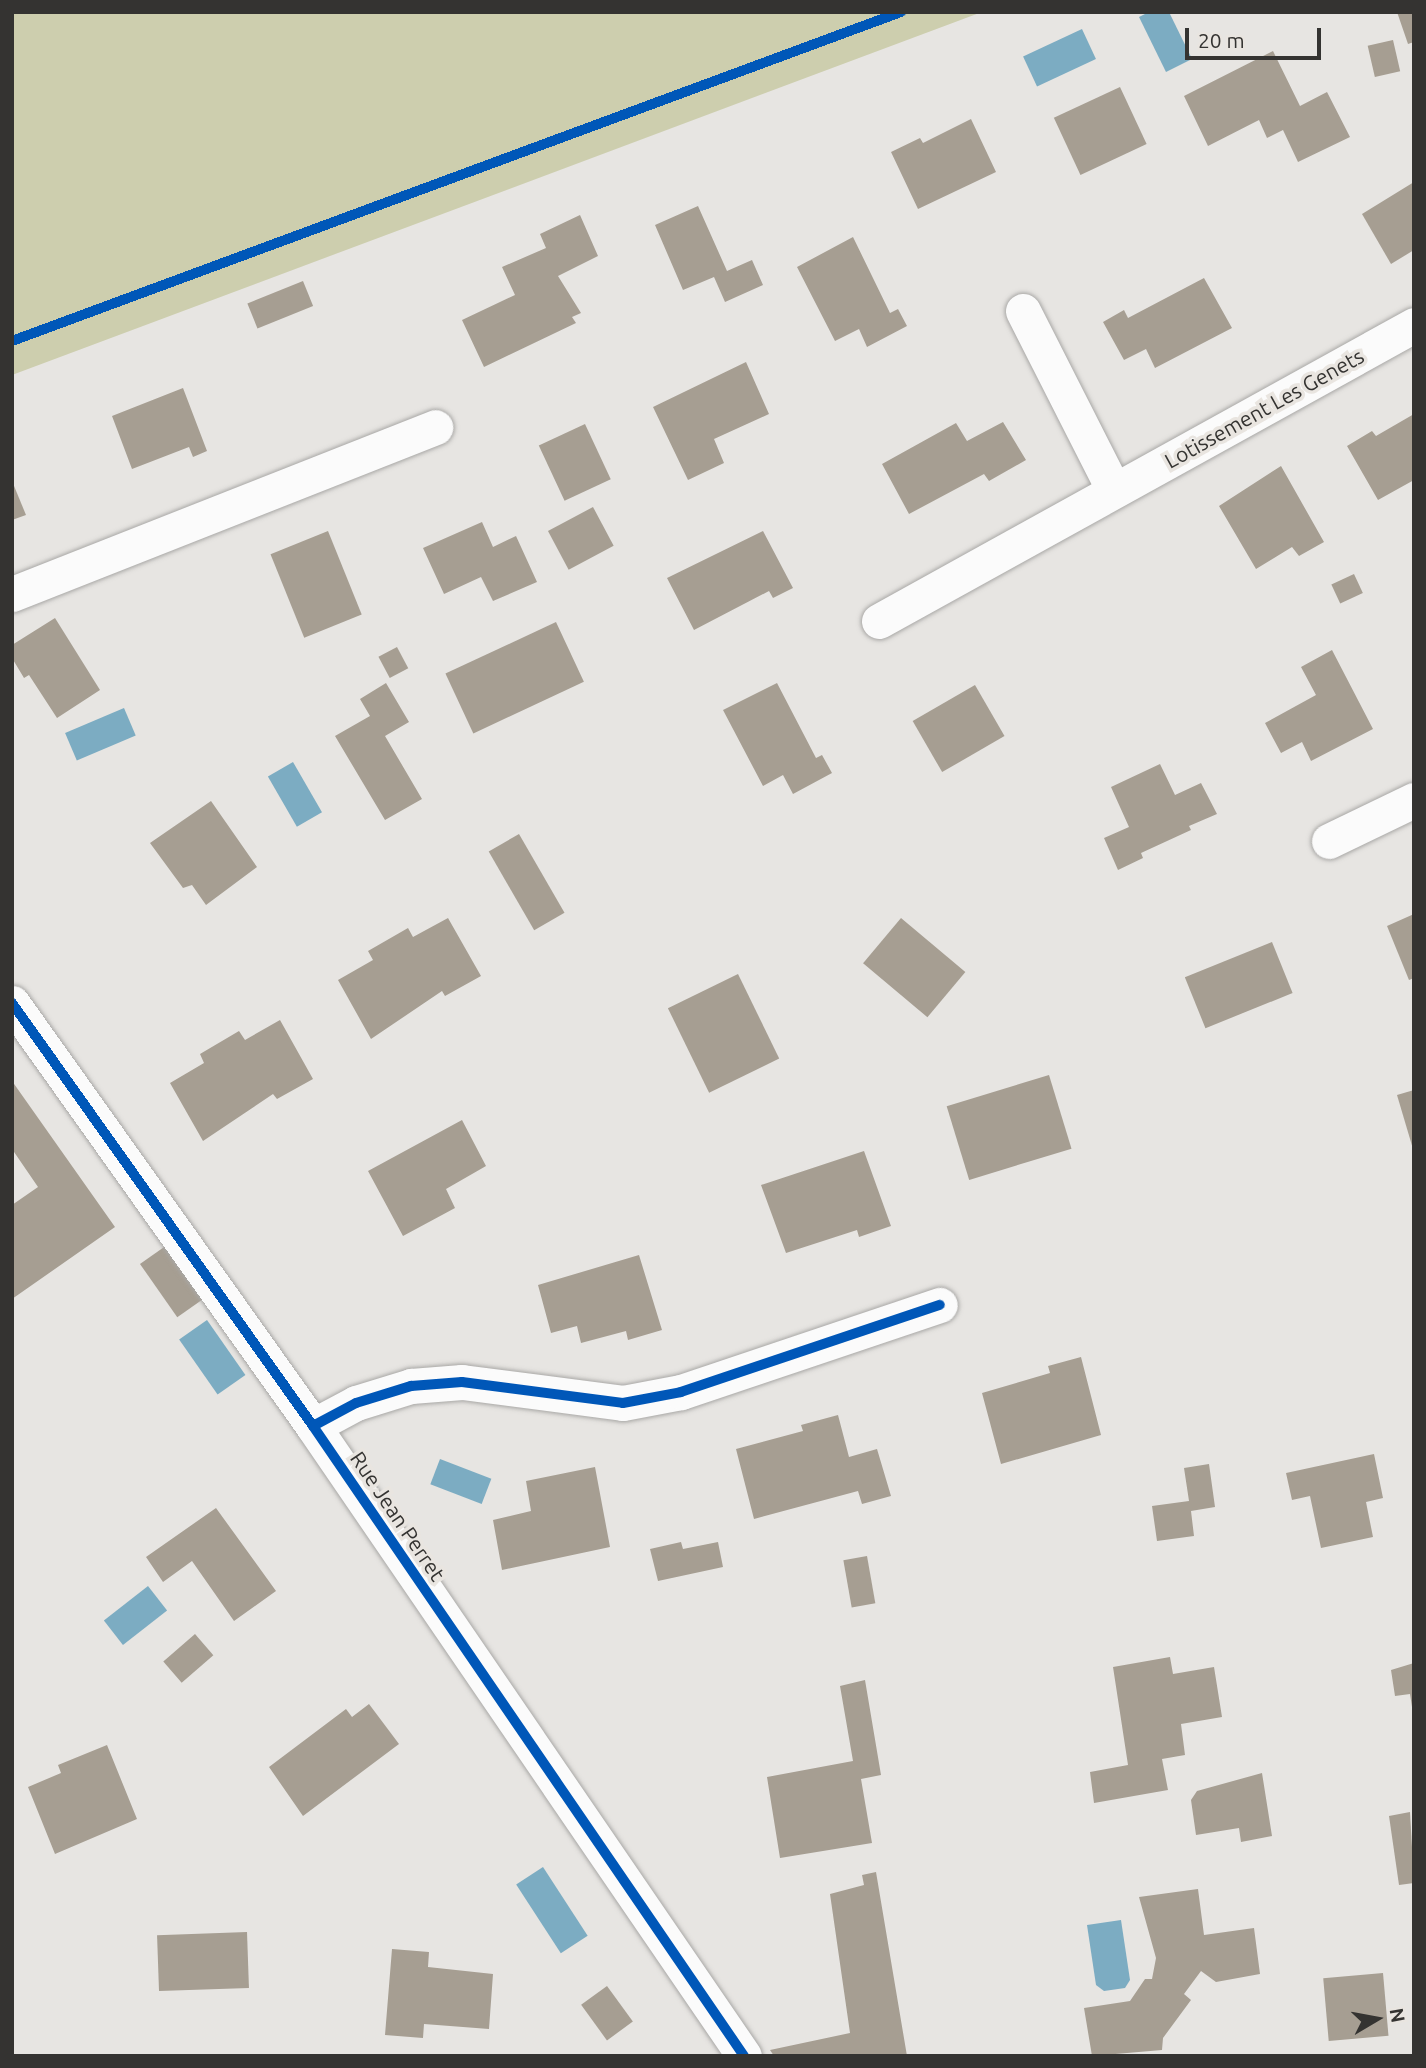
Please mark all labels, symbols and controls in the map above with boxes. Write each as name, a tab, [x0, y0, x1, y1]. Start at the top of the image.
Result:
scale bar	[1188, 14, 1324, 58]
text: 20 m	[1198, 28, 1245, 52]
street label: Lotissement Les Genets	[1160, 343, 1368, 473]
street label: Rue Jean Perret	[345, 1447, 451, 1585]
north arrow	[1342, 1984, 1412, 2054]
text: N	[1386, 2006, 1410, 2024]

